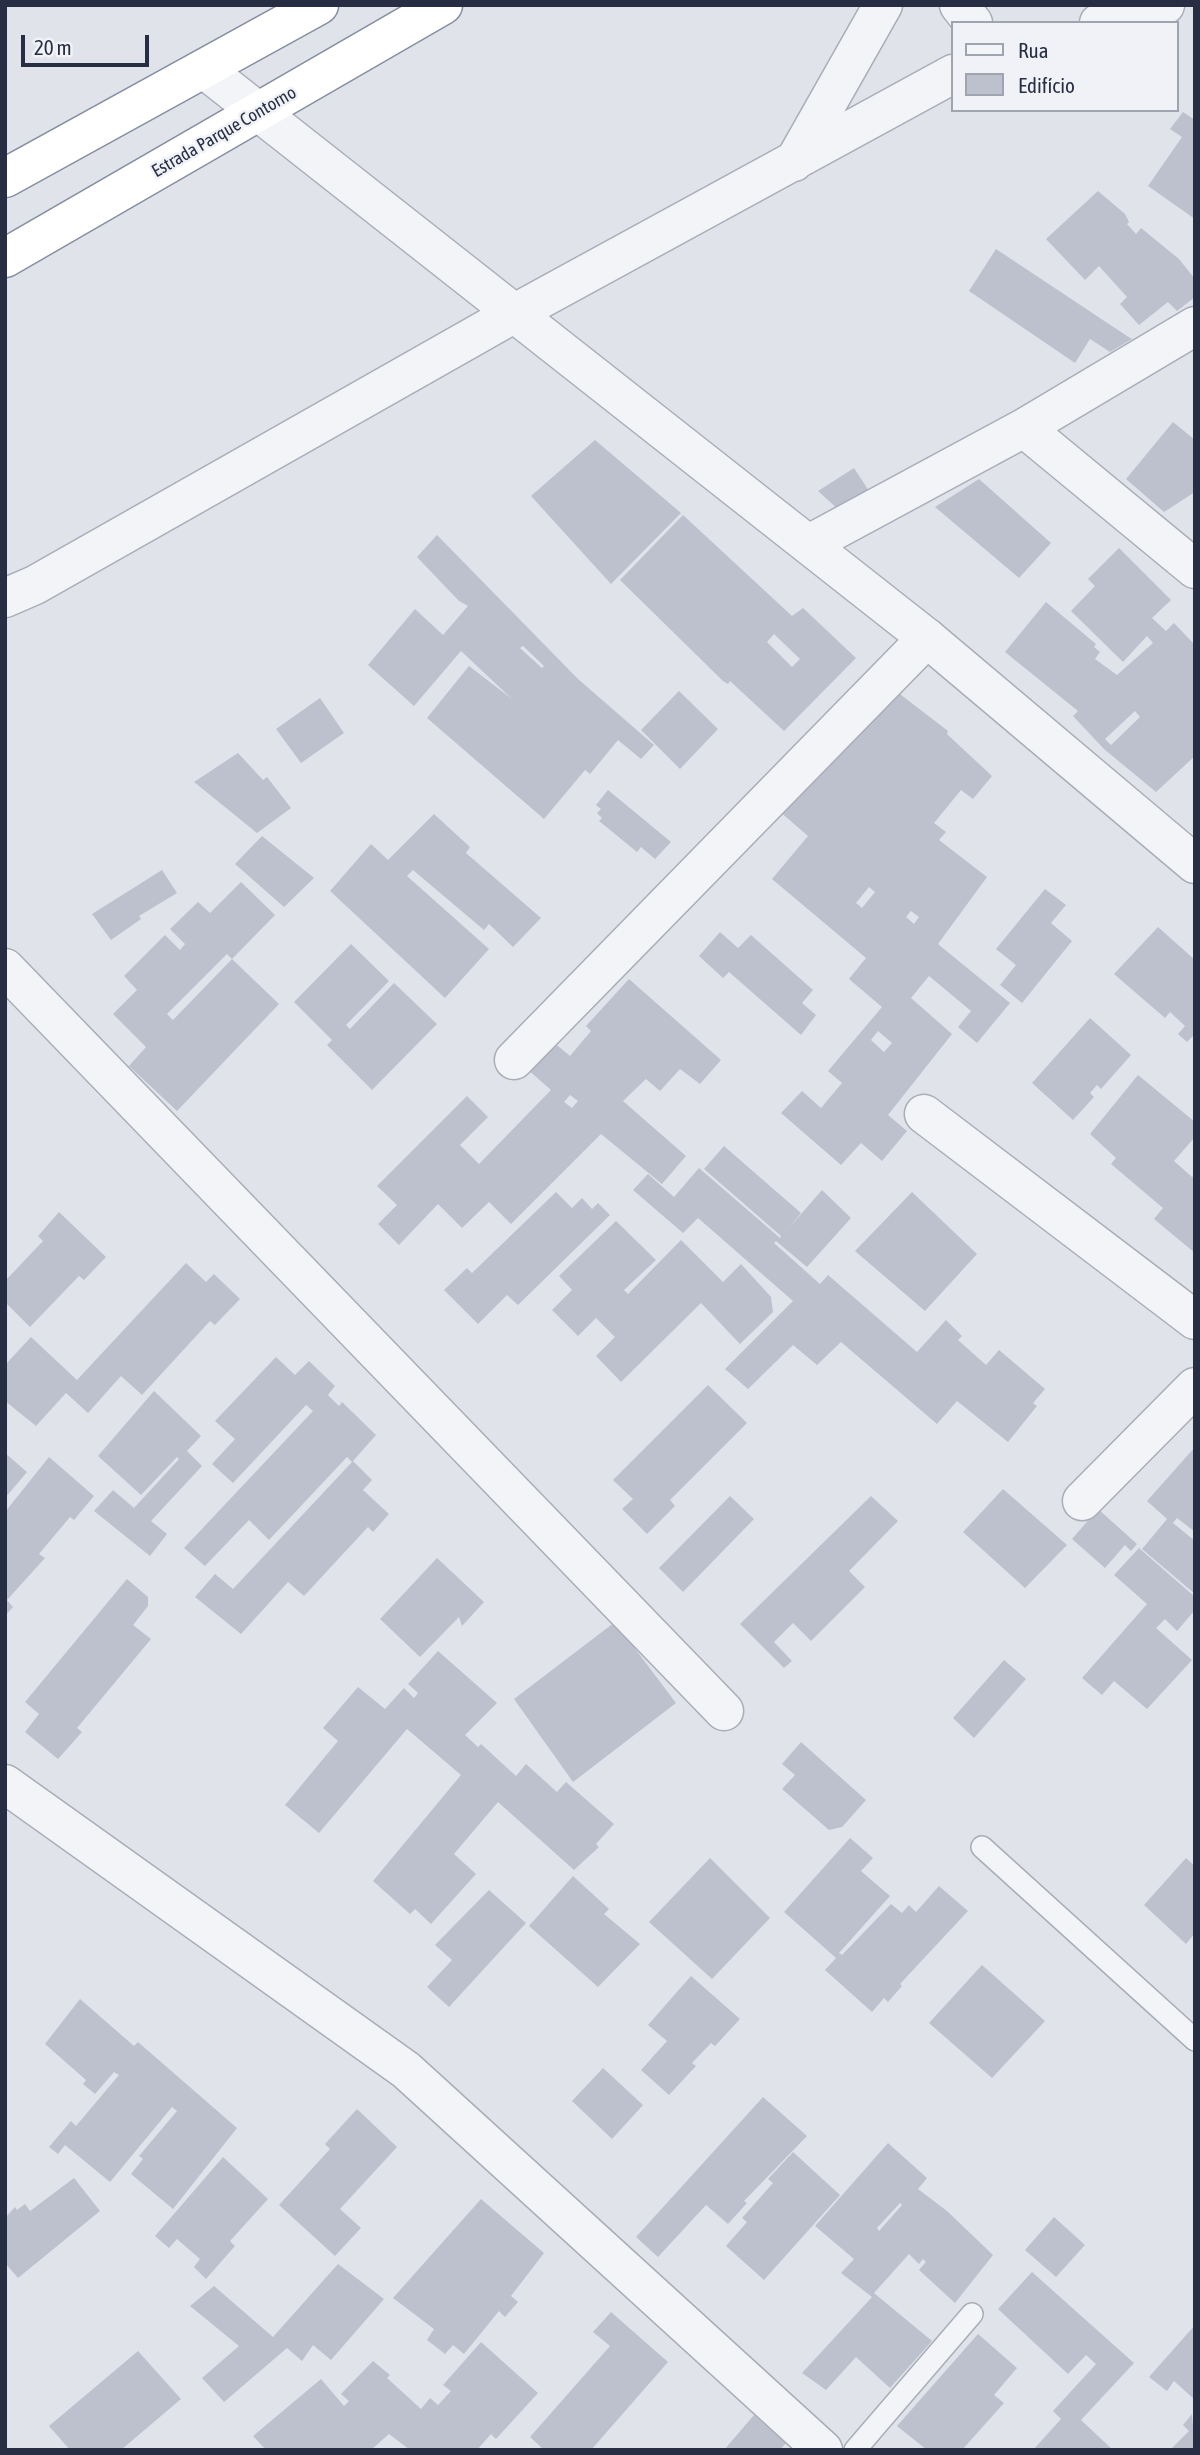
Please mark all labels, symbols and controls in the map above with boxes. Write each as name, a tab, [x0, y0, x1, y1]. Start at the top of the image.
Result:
scale bar	[24, 21, 152, 65]
legend	[951, 21, 1179, 112]
text: 20 m	[34, 35, 72, 59]
text: Rua	[1018, 38, 1048, 62]
text: Edifício	[1018, 73, 1075, 97]
street label: Estrada Parque Contorno	[148, 82, 300, 182]

